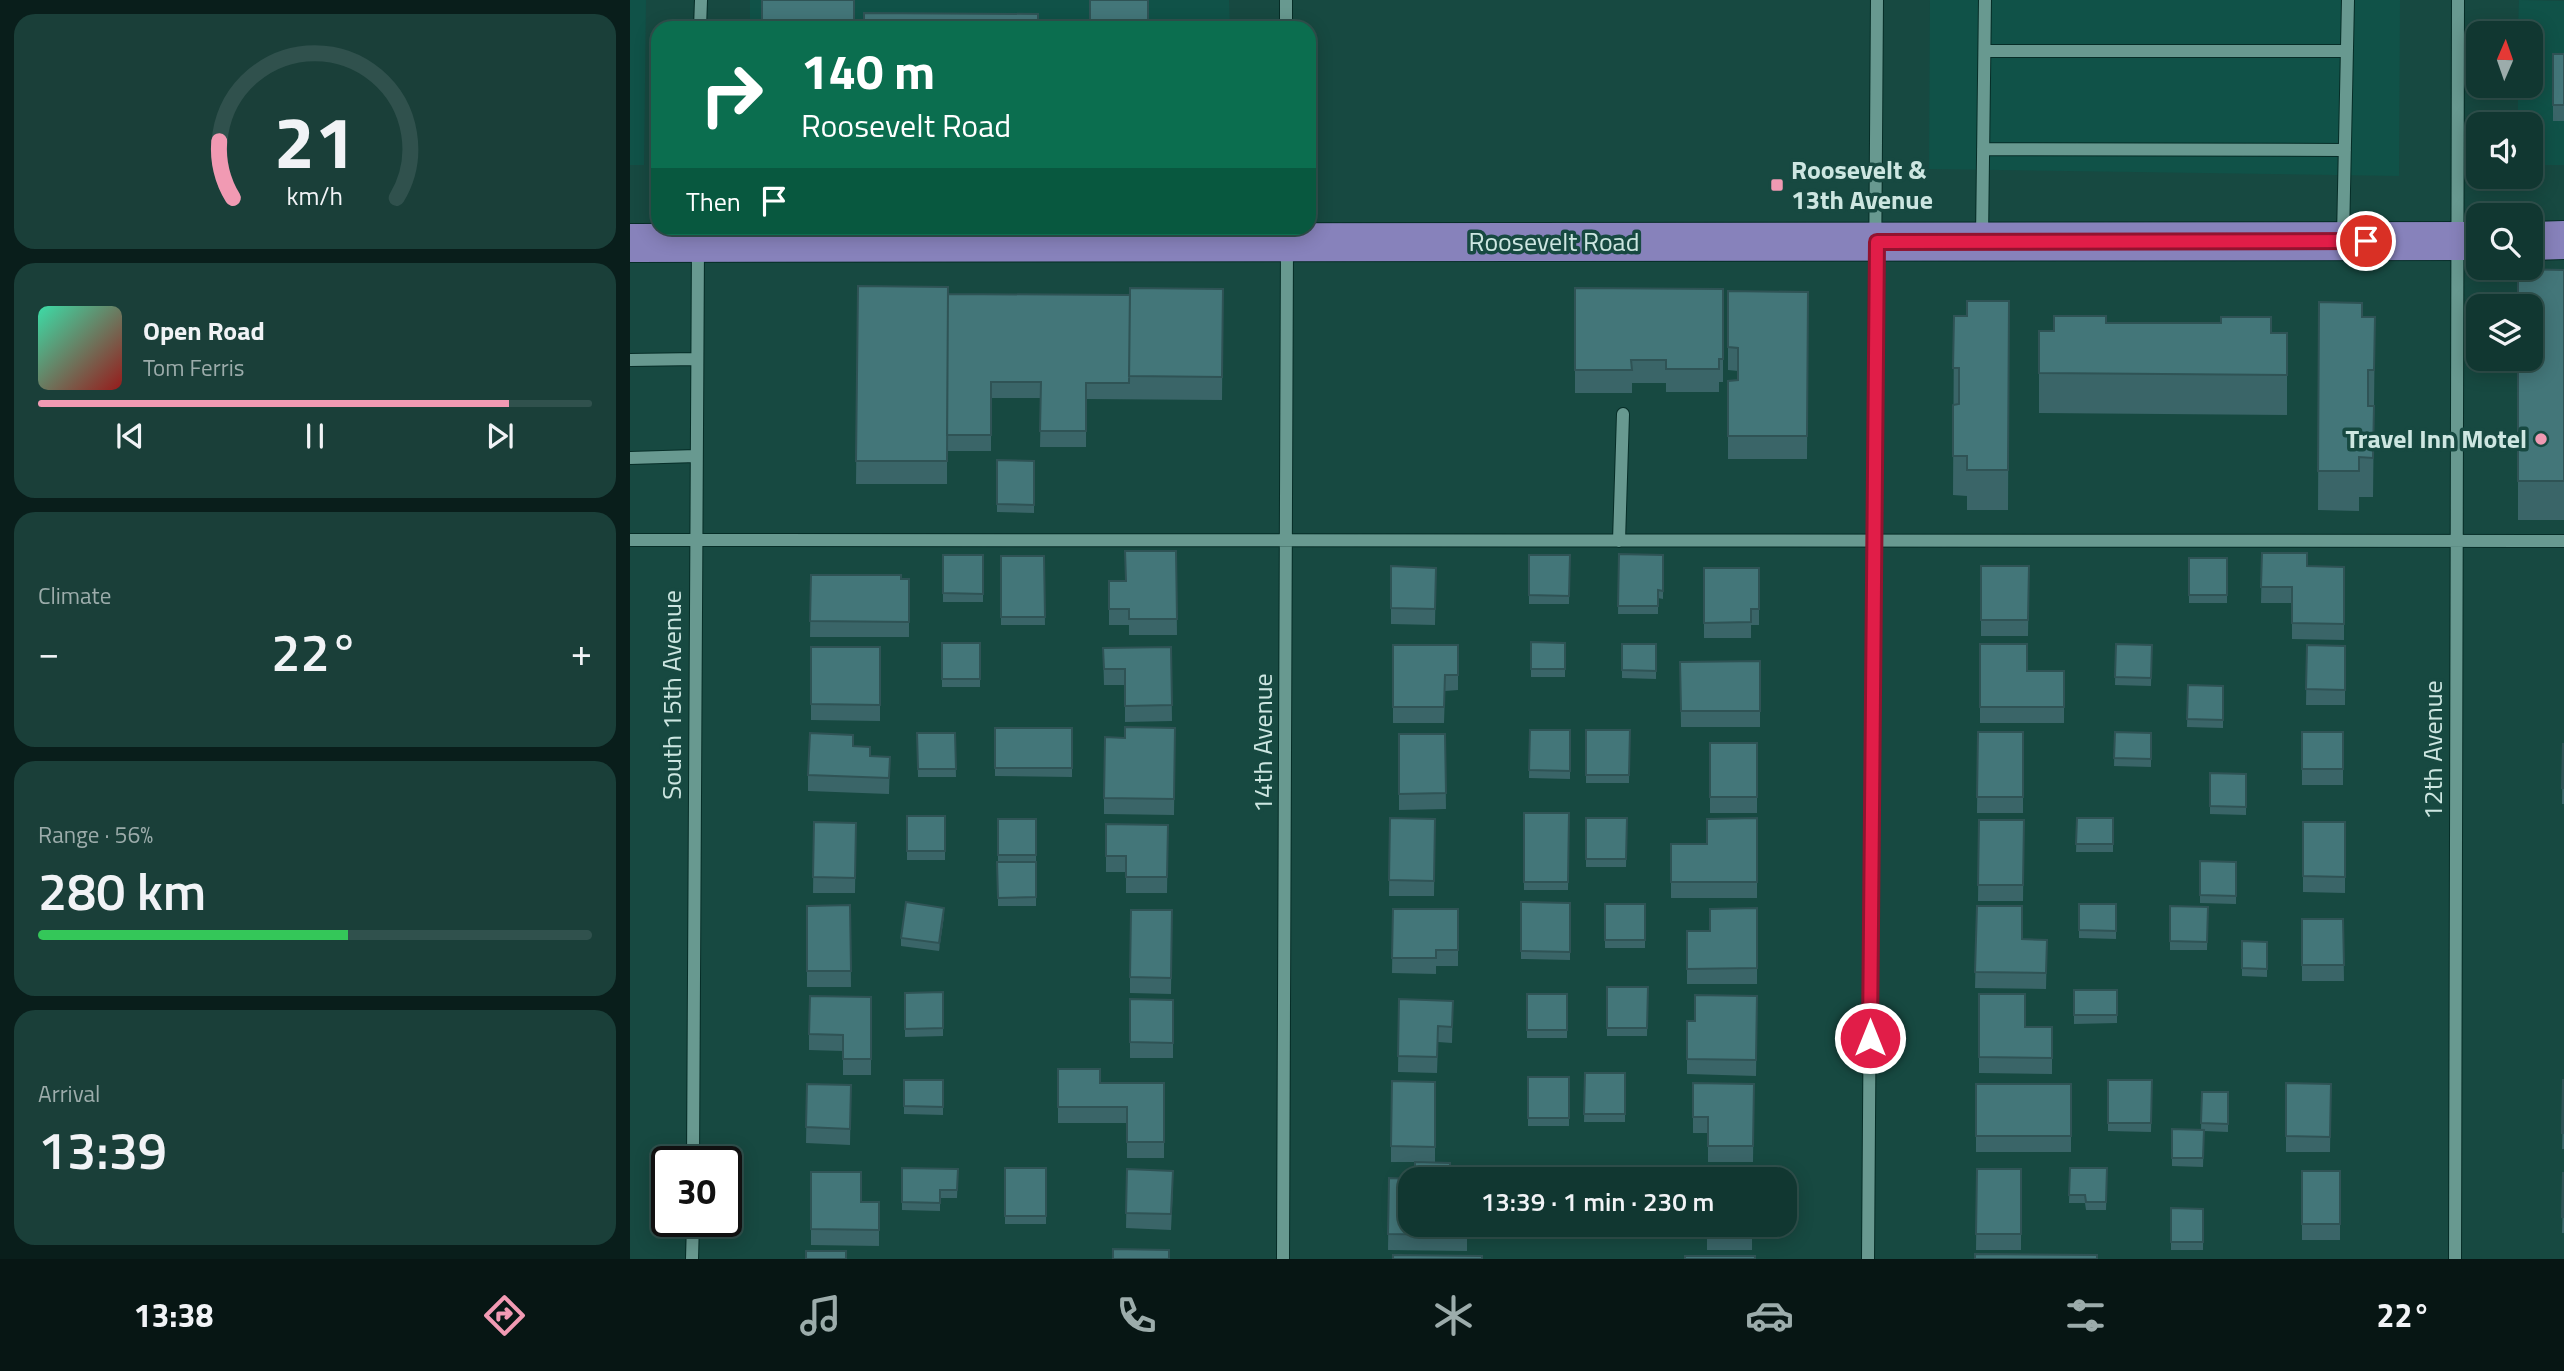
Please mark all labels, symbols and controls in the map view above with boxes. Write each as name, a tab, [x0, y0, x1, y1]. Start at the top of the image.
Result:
north arrow	[2466, 21, 2543, 98]
map controls	[2466, 21, 2543, 371]
text: 140 m	[801, 33, 935, 108]
icon: right	[686, 49, 777, 140]
text: 21	[274, 86, 356, 196]
text: Roosevelt Road	[801, 101, 1011, 149]
button: sound	[2466, 112, 2543, 189]
place label: Roosevelt & 13th Avenue	[1791, 150, 1933, 219]
text: km/h	[287, 176, 343, 214]
marker: Roosevelt & 13th Avenue	[1769, 177, 1785, 193]
text: Then	[686, 182, 741, 221]
icon: arrive	[755, 182, 793, 220]
button: search	[2466, 203, 2543, 280]
pin	[2336, 211, 2396, 271]
street label: Roosevelt Road	[1469, 222, 1639, 261]
icon: arrive	[2347, 222, 2385, 260]
button: layers	[2466, 294, 2543, 371]
text: Open Road	[143, 311, 265, 350]
text: Tom Ferris	[143, 350, 244, 385]
icon: previous	[111, 417, 149, 455]
icon: pause	[296, 417, 334, 455]
icon: next	[481, 417, 519, 455]
place label: Travel Inn Motel	[2345, 419, 2527, 458]
marker: Travel Inn Motel	[2533, 431, 2549, 447]
text: Climate	[38, 578, 111, 613]
street label: South 15th Avenue	[652, 590, 691, 800]
text: 22°	[271, 612, 359, 691]
text: −	[38, 623, 59, 681]
text: +	[571, 623, 592, 681]
street label: 14th Avenue	[1243, 673, 1282, 813]
street label: 12th Avenue	[2413, 680, 2452, 820]
text: Range · 56%	[38, 817, 153, 852]
text: 280 km	[38, 851, 206, 930]
position arrow	[1833, 1001, 1907, 1075]
text: Arrival	[38, 1076, 100, 1111]
text: 13:39	[38, 1110, 167, 1189]
speed limit sign: 30	[651, 1146, 742, 1237]
text: 13:39 · 1 min · 230 m	[1481, 1182, 1714, 1221]
text: 13:38	[134, 1291, 213, 1339]
icon: directions	[480, 1291, 529, 1340]
icon: music	[796, 1291, 845, 1340]
icon: phone	[1112, 1291, 1161, 1340]
icon: climate	[1429, 1291, 1478, 1340]
icon: car	[1745, 1291, 1794, 1340]
icon: filters	[2061, 1291, 2110, 1340]
text: 22°	[2377, 1291, 2430, 1339]

